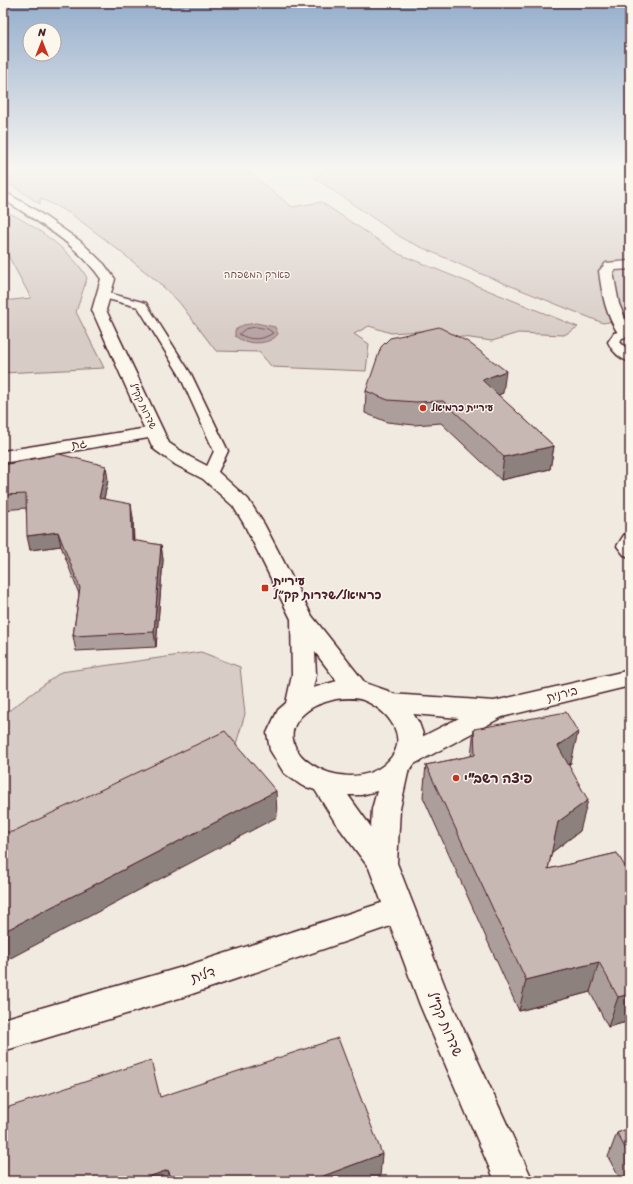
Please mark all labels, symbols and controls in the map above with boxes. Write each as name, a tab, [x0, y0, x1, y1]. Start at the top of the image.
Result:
north arrow	[22, 22, 62, 62]
text: N	[37, 23, 46, 42]
park label: פארק המשפחה	[224, 266, 290, 284]
street label: שדרות קק"ל	[124, 380, 162, 432]
place label: עיריית כרמיאל	[431, 399, 493, 417]
marker: עיריית כרמיאל	[418, 403, 428, 413]
street label: גת	[69, 432, 89, 456]
place label: עיריית כרמיאל/שדרות קק״ל	[272, 570, 382, 606]
marker: עיריית כרמיאל/שדרות קק״ל	[260, 583, 270, 593]
street label: בירנית	[544, 680, 580, 708]
place label: פיצה רשב"י	[464, 766, 532, 791]
marker: פיצה רשב"י	[451, 773, 461, 783]
street label: דלית	[186, 959, 219, 991]
street label: שדרות קק"ל	[420, 987, 470, 1061]

